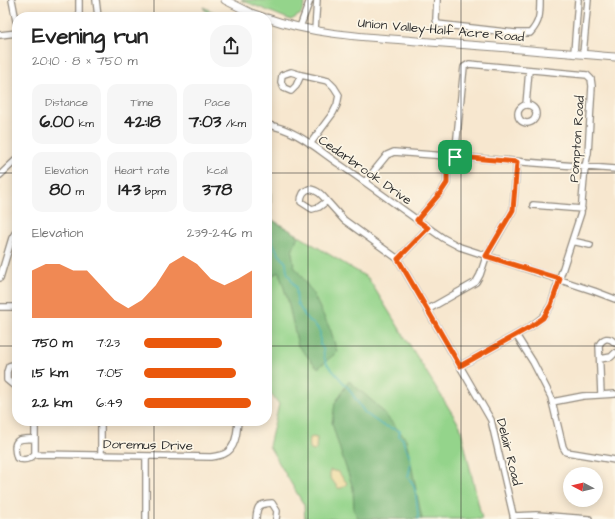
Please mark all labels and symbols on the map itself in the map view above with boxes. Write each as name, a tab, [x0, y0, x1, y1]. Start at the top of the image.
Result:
street label: Union Valley-Half Acre Road	[357, 14, 525, 47]
street label: Pompton Road	[565, 95, 589, 183]
street label: Cedarbrook Drive	[315, 131, 415, 209]
pin	[438, 140, 472, 174]
street label: Delair Road	[492, 417, 526, 488]
street label: Doremus Drive	[103, 435, 193, 455]
north arrow	[563, 467, 603, 507]

